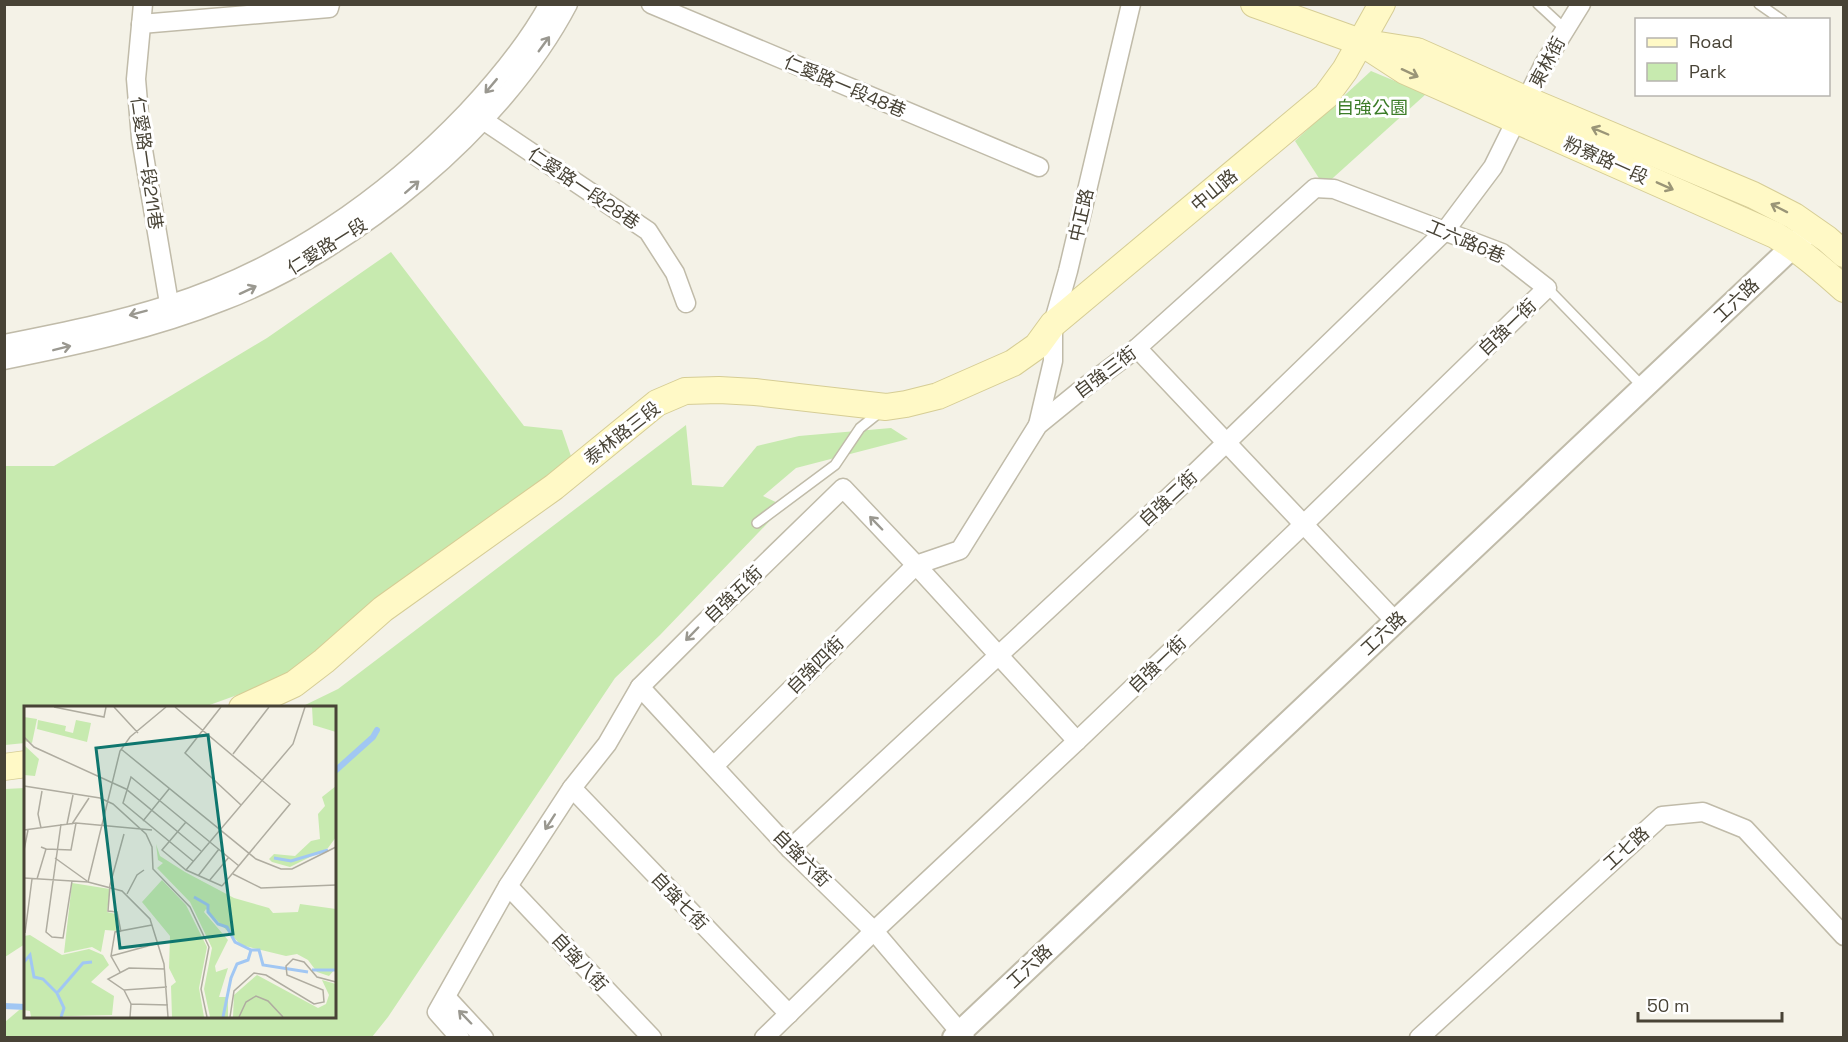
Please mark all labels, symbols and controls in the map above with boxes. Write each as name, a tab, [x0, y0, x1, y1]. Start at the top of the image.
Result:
legend	[1635, 18, 1830, 96]
text: Road	[1689, 30, 1733, 53]
street label: 東林街	[1524, 33, 1570, 91]
one-way arrow	[538, 37, 550, 53]
street label: 仁愛路一段48巷	[780, 50, 910, 122]
text: Park	[1689, 60, 1727, 83]
one-way arrow	[1401, 67, 1419, 79]
one-way arrow	[484, 78, 498, 93]
street label: 仁愛路一段211巷	[126, 95, 168, 231]
park label: 自強公園	[1336, 96, 1408, 119]
one-way arrow	[1591, 124, 1609, 135]
street label: 粉寮路一段	[1560, 131, 1652, 189]
street label: 仁愛路一段28巷	[524, 142, 644, 234]
street label: 中山路	[1186, 164, 1242, 216]
one-way arrow	[404, 180, 420, 193]
one-way arrow	[1656, 180, 1674, 192]
street label: 中正路	[1064, 186, 1098, 244]
one-way arrow	[1770, 202, 1788, 214]
street label: 仁愛路一段	[283, 212, 371, 280]
street label: 工六路6巷	[1423, 214, 1509, 268]
street label: 工六路	[1708, 273, 1764, 327]
one-way arrow	[238, 284, 256, 296]
street label: 自強一街	[1473, 294, 1541, 360]
one-way arrow	[129, 308, 148, 319]
street label: 自強三街	[1069, 341, 1141, 403]
one-way arrow	[52, 342, 71, 354]
street label: 泰林路三段	[579, 396, 665, 470]
street label: 自強二街	[1134, 465, 1202, 531]
one-way arrow	[869, 515, 883, 530]
street label: 自強五街	[699, 561, 767, 627]
street label: 工六路	[1355, 606, 1411, 660]
one-way arrow	[686, 626, 700, 641]
street label: 自強四街	[781, 631, 849, 699]
street label: 自強一街	[1123, 631, 1191, 697]
inset map	[24, 706, 336, 1018]
one-way arrow	[543, 813, 555, 830]
street label: 工七路	[1598, 821, 1654, 875]
street label: 自強六街	[768, 824, 836, 892]
street label: 自強七街	[647, 867, 713, 935]
street label: 自強八街	[547, 928, 613, 996]
street label: 工六路	[1001, 939, 1057, 993]
scale bar	[1638, 985, 1782, 1023]
text: 50 m	[1647, 994, 1689, 1017]
one-way arrow	[458, 1010, 472, 1025]

